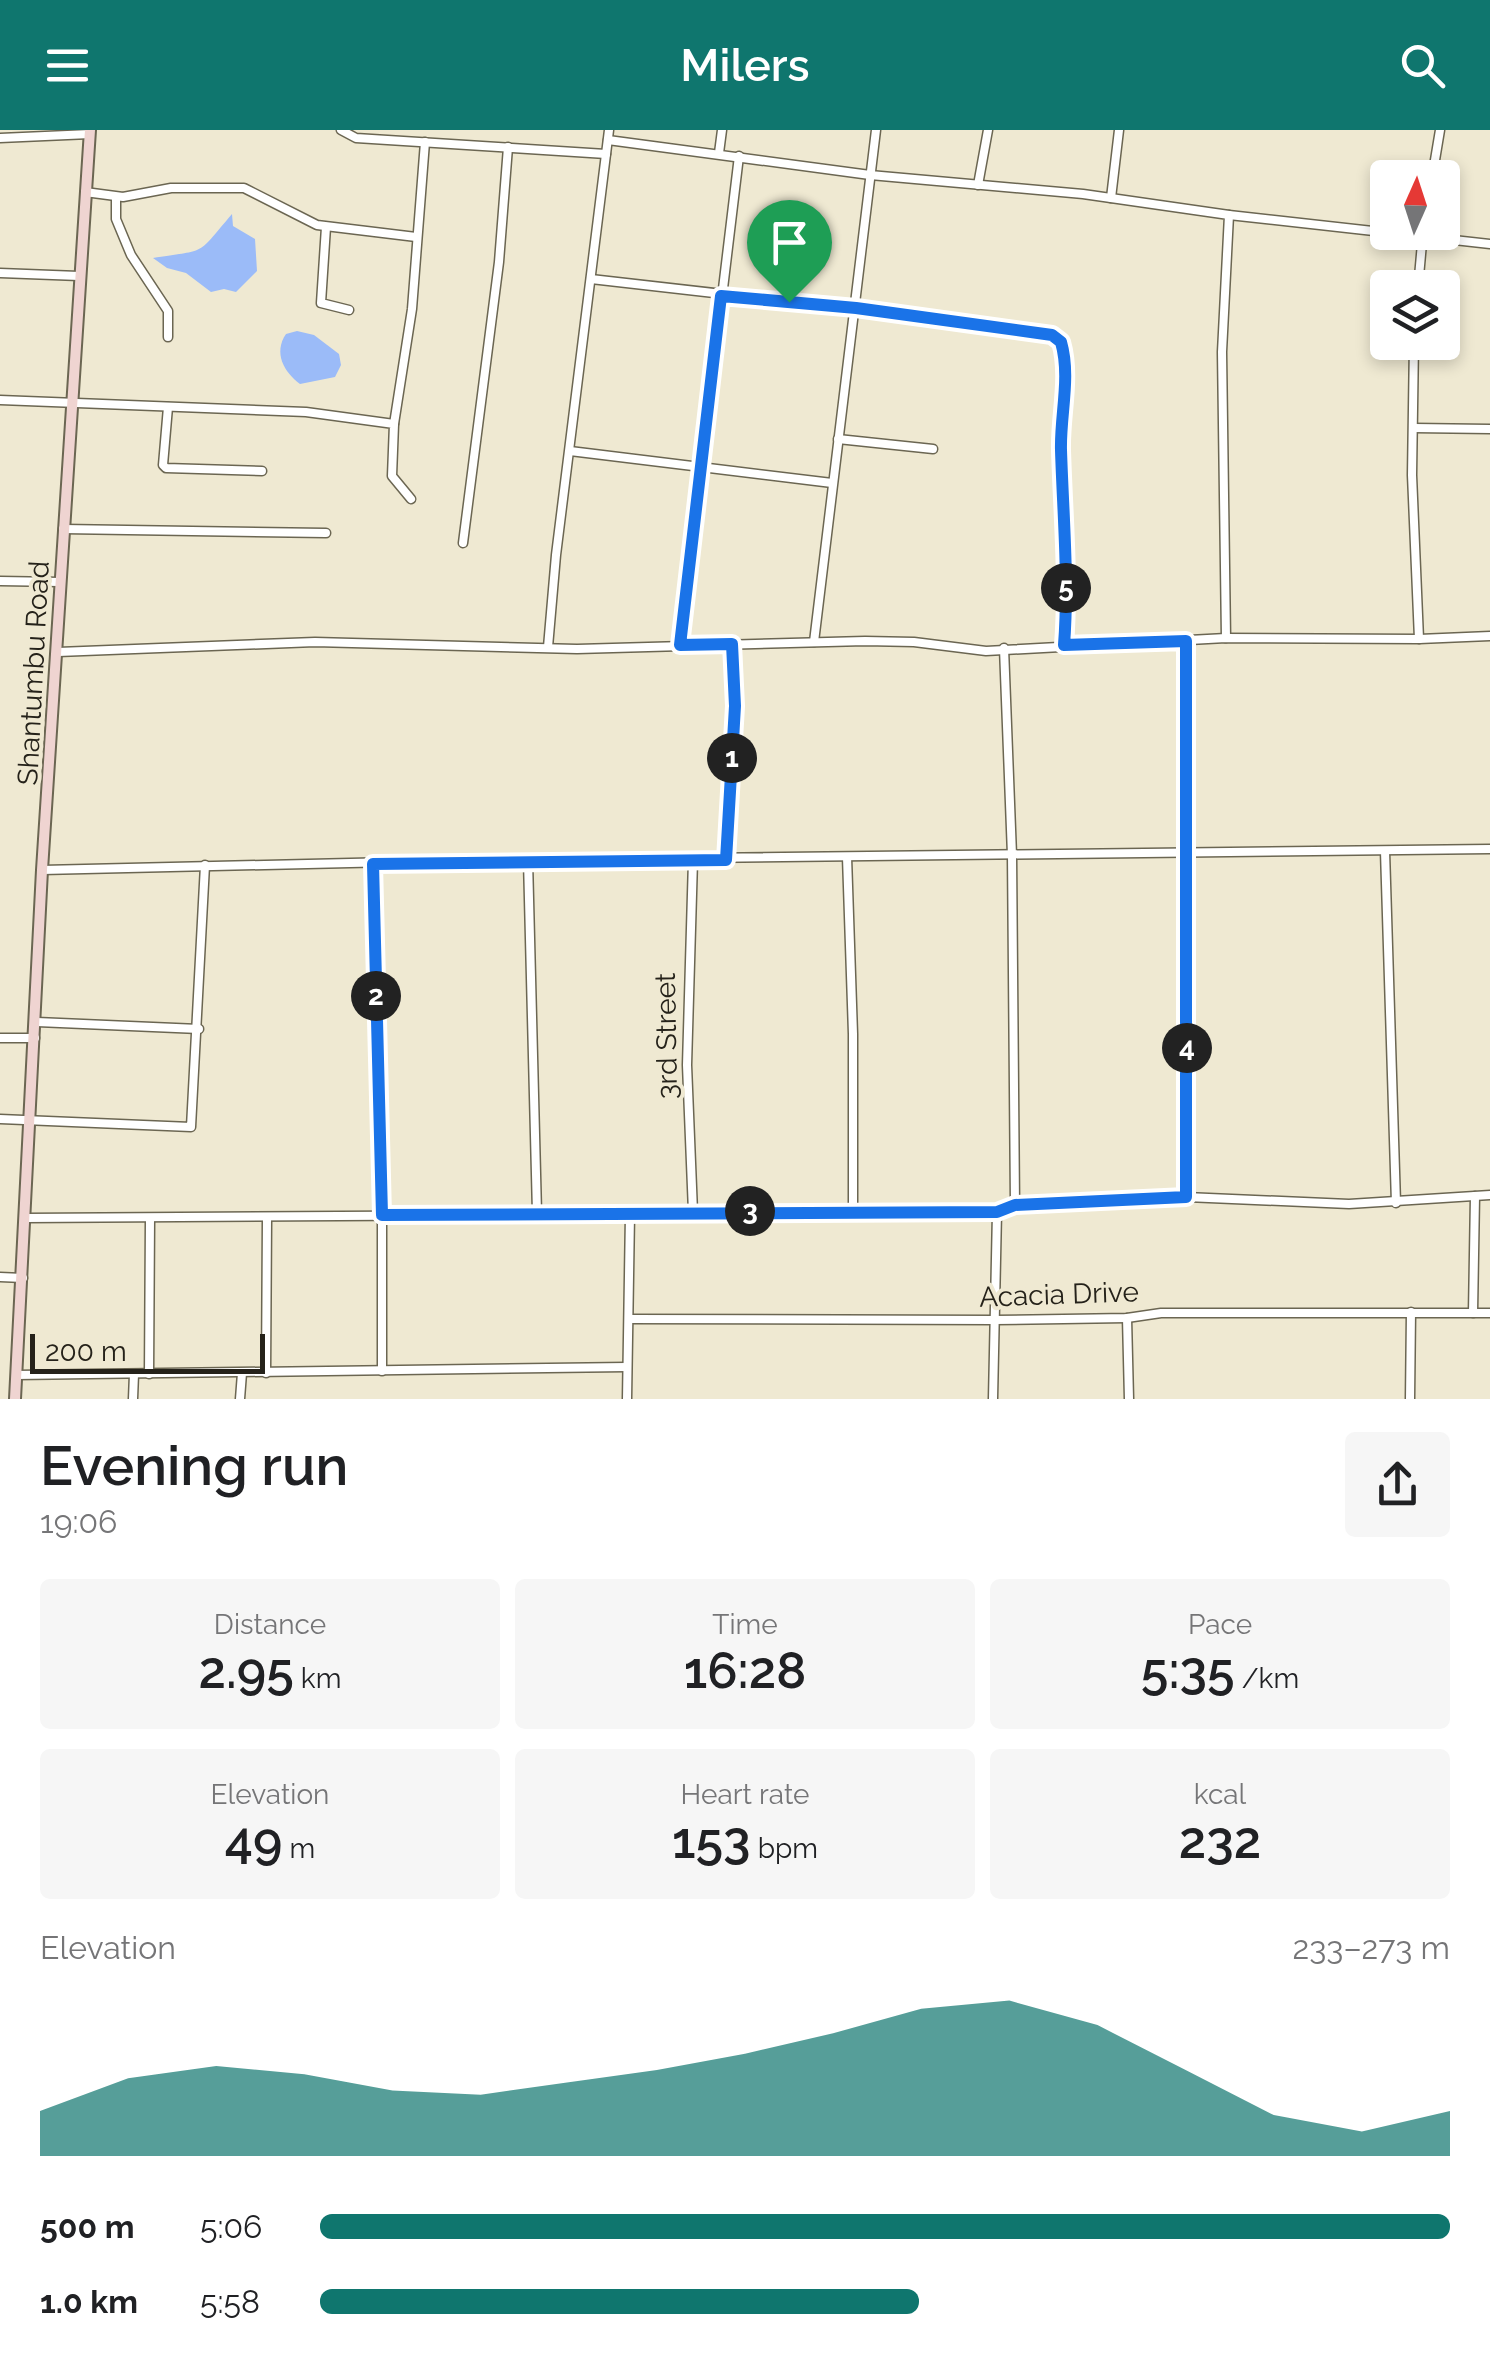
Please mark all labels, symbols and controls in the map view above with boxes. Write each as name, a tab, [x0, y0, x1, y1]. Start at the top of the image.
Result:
icon: menu	[40, 38, 95, 93]
icon: search	[1395, 38, 1450, 93]
text: Milers	[680, 39, 810, 92]
north arrow	[1370, 160, 1460, 250]
map controls	[1370, 160, 1460, 360]
pin	[747, 200, 832, 303]
icon: arrive	[762, 215, 817, 270]
button: layers	[1370, 270, 1460, 360]
street label: Shantumbu Road	[11, 560, 56, 786]
pin: 5	[1041, 563, 1091, 613]
text: 5	[1058, 571, 1074, 604]
pin: 1	[707, 733, 757, 783]
text: 1	[725, 741, 739, 774]
pin: 2	[351, 971, 401, 1021]
street label: 3rd Street	[649, 972, 684, 1100]
text: 2	[368, 979, 384, 1012]
pin: 4	[1162, 1023, 1212, 1073]
text: 4	[1179, 1031, 1195, 1064]
pin: 3	[725, 1186, 775, 1236]
text: 3	[742, 1194, 758, 1227]
street label: Acacia Drive	[979, 1275, 1139, 1314]
scale bar	[30, 1329, 265, 1374]
text: 200 m	[45, 1335, 127, 1368]
button: share	[1345, 1432, 1450, 1537]
text: Evening run	[40, 1433, 348, 1498]
text: 19:06	[40, 1503, 117, 1540]
text: Distance	[214, 1608, 326, 1641]
text: Time	[712, 1608, 778, 1641]
text: Pace	[1188, 1608, 1252, 1641]
text: 2.95	[199, 1641, 294, 1700]
text: 16:28	[684, 1641, 806, 1700]
text: 5:35	[1141, 1641, 1235, 1700]
text: km	[294, 1662, 341, 1695]
text: /km	[1235, 1662, 1299, 1695]
text: Elevation	[211, 1778, 329, 1811]
text: Heart rate	[681, 1778, 809, 1811]
text: kcal	[1194, 1778, 1246, 1811]
text: 49	[225, 1811, 282, 1870]
text: 153	[672, 1811, 751, 1870]
text: 232	[1179, 1811, 1261, 1870]
text: m	[282, 1832, 315, 1865]
text: bpm	[751, 1832, 818, 1865]
text: Elevation	[40, 1929, 176, 1966]
text: 233–273 m	[1293, 1929, 1450, 1966]
text: 500 m	[40, 2208, 135, 2245]
text: 5:06	[200, 2208, 262, 2245]
text: 1.0 km	[40, 2283, 138, 2320]
text: 5:58	[200, 2283, 260, 2320]

